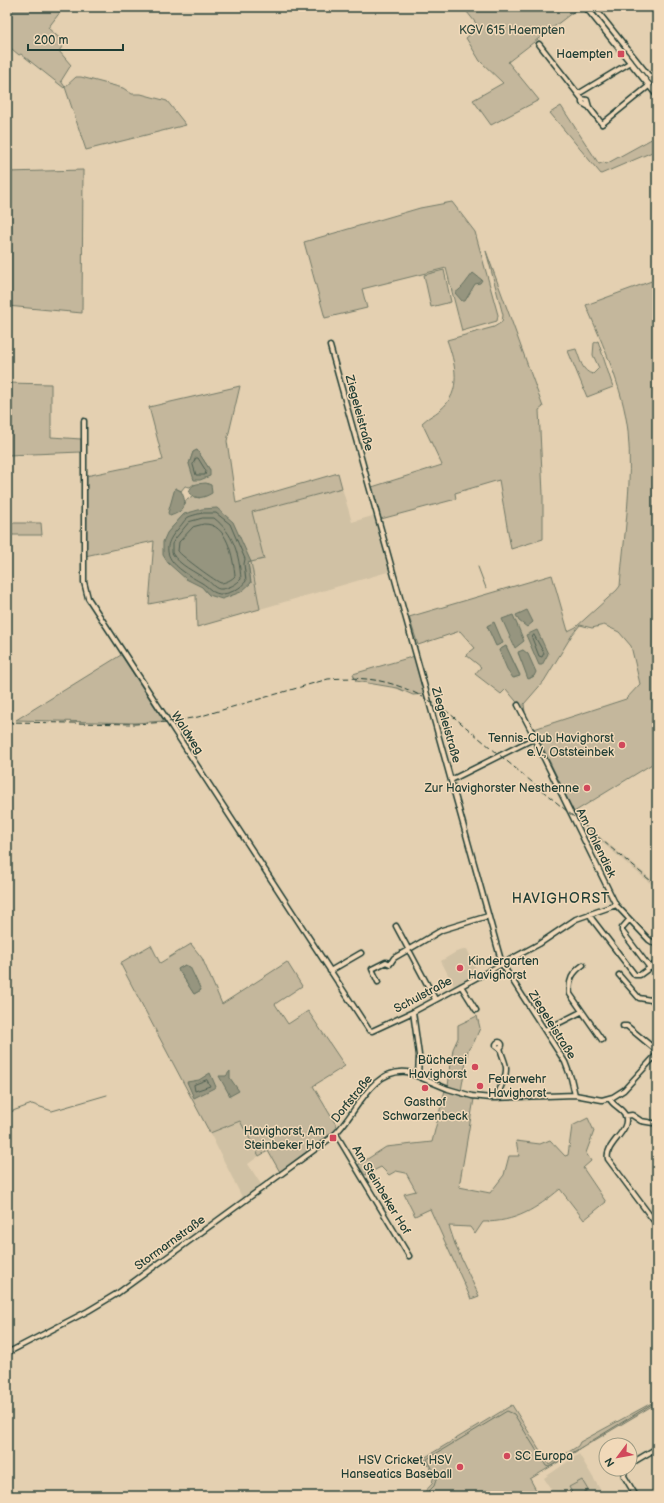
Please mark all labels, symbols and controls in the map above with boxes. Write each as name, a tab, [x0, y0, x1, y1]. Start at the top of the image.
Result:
park label: KGV 615 Haempten	[459, 23, 565, 38]
scale bar	[28, 26, 123, 52]
text: 200 m	[34, 33, 68, 48]
place label: Haempten	[556, 47, 613, 62]
marker: Haempten	[616, 49, 626, 59]
street label: Ziegeleistraße	[341, 372, 376, 453]
street label: Ziegeleistraße	[428, 684, 464, 765]
street label: Waldweg	[168, 709, 206, 757]
place label: Tennis-Club Havighorst e.V., Oststeinbek	[488, 731, 614, 760]
marker: Tennis-Club Havighorst e.V., Oststeinbek	[617, 740, 627, 750]
place label: Zur Havighorster Nesthenne	[424, 781, 579, 796]
marker: Zur Havighorster Nesthenne	[582, 783, 592, 793]
street label: Am Ohlendiek	[573, 806, 619, 880]
district label: HAVIGHORST	[512, 890, 610, 907]
place label: Kindergarten Havighorst	[468, 954, 539, 983]
marker: Kindergarten Havighorst	[455, 963, 465, 973]
street label: Schulstraße	[391, 973, 455, 1017]
street label: Ziegeleistraße	[524, 987, 579, 1062]
place label: Bücherei Havighorst	[409, 1053, 467, 1082]
marker: Bücherei Havighorst	[470, 1062, 480, 1072]
street label: Dorfstraße	[328, 1072, 376, 1126]
place label: Feuerwehr Havighorst	[488, 1072, 547, 1101]
marker: Feuerwehr Havighorst	[475, 1081, 485, 1091]
marker: Gasthof Schwarzenbeck	[420, 1083, 430, 1093]
place label: Gasthof Schwarzenbeck	[382, 1095, 468, 1124]
place label: Havighorst, Am Steinbeker Hof	[244, 1124, 325, 1153]
marker: Havighorst, Am Steinbeker Hof	[328, 1133, 338, 1143]
street label: Am Steinbeker Hof	[349, 1143, 414, 1237]
street label: Stormarnstraße	[132, 1212, 208, 1274]
north arrow	[598, 1437, 638, 1477]
place label: SC Europa	[515, 1449, 573, 1464]
marker: SC Europa	[502, 1451, 512, 1461]
place label: HSV Cricket, HSV Hanseatics Baseball	[341, 1453, 453, 1482]
text: N	[602, 1455, 618, 1469]
marker: HSV Cricket, HSV Hanseatics Baseball	[455, 1462, 465, 1472]

